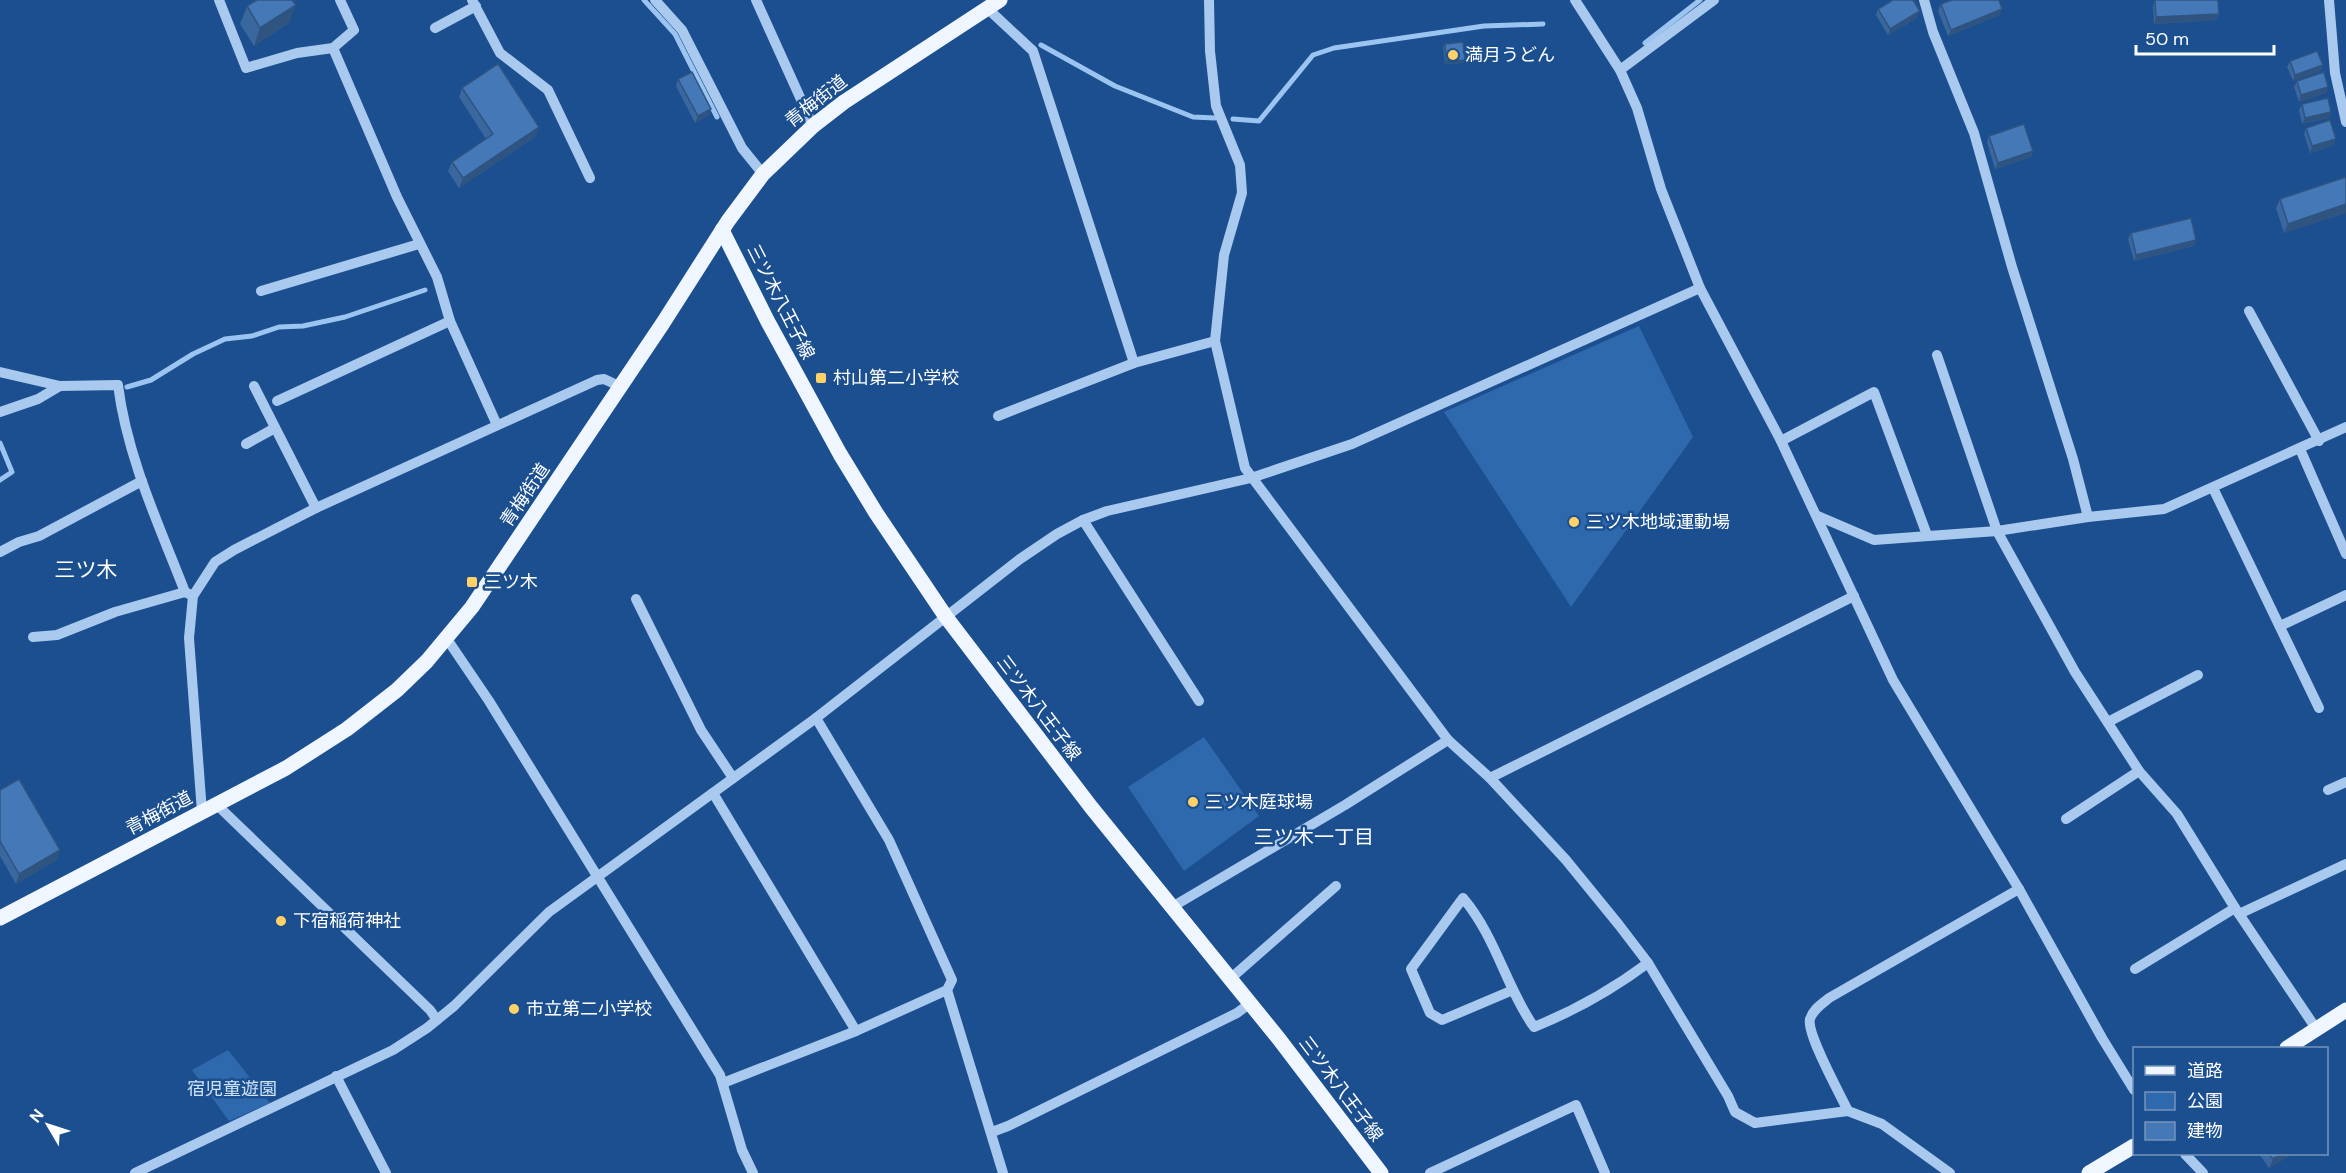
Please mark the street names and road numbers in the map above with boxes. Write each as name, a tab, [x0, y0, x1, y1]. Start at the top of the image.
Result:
street label: 青梅街道	[780, 69, 852, 133]
street label: 三ツ木八王子線	[742, 240, 820, 364]
street label: 青梅街道	[495, 458, 555, 532]
street label: 三ツ木八王子線	[992, 650, 1086, 766]
street label: 青梅街道	[122, 786, 196, 840]
street label: 三ツ木八王子線	[1294, 1031, 1388, 1147]

